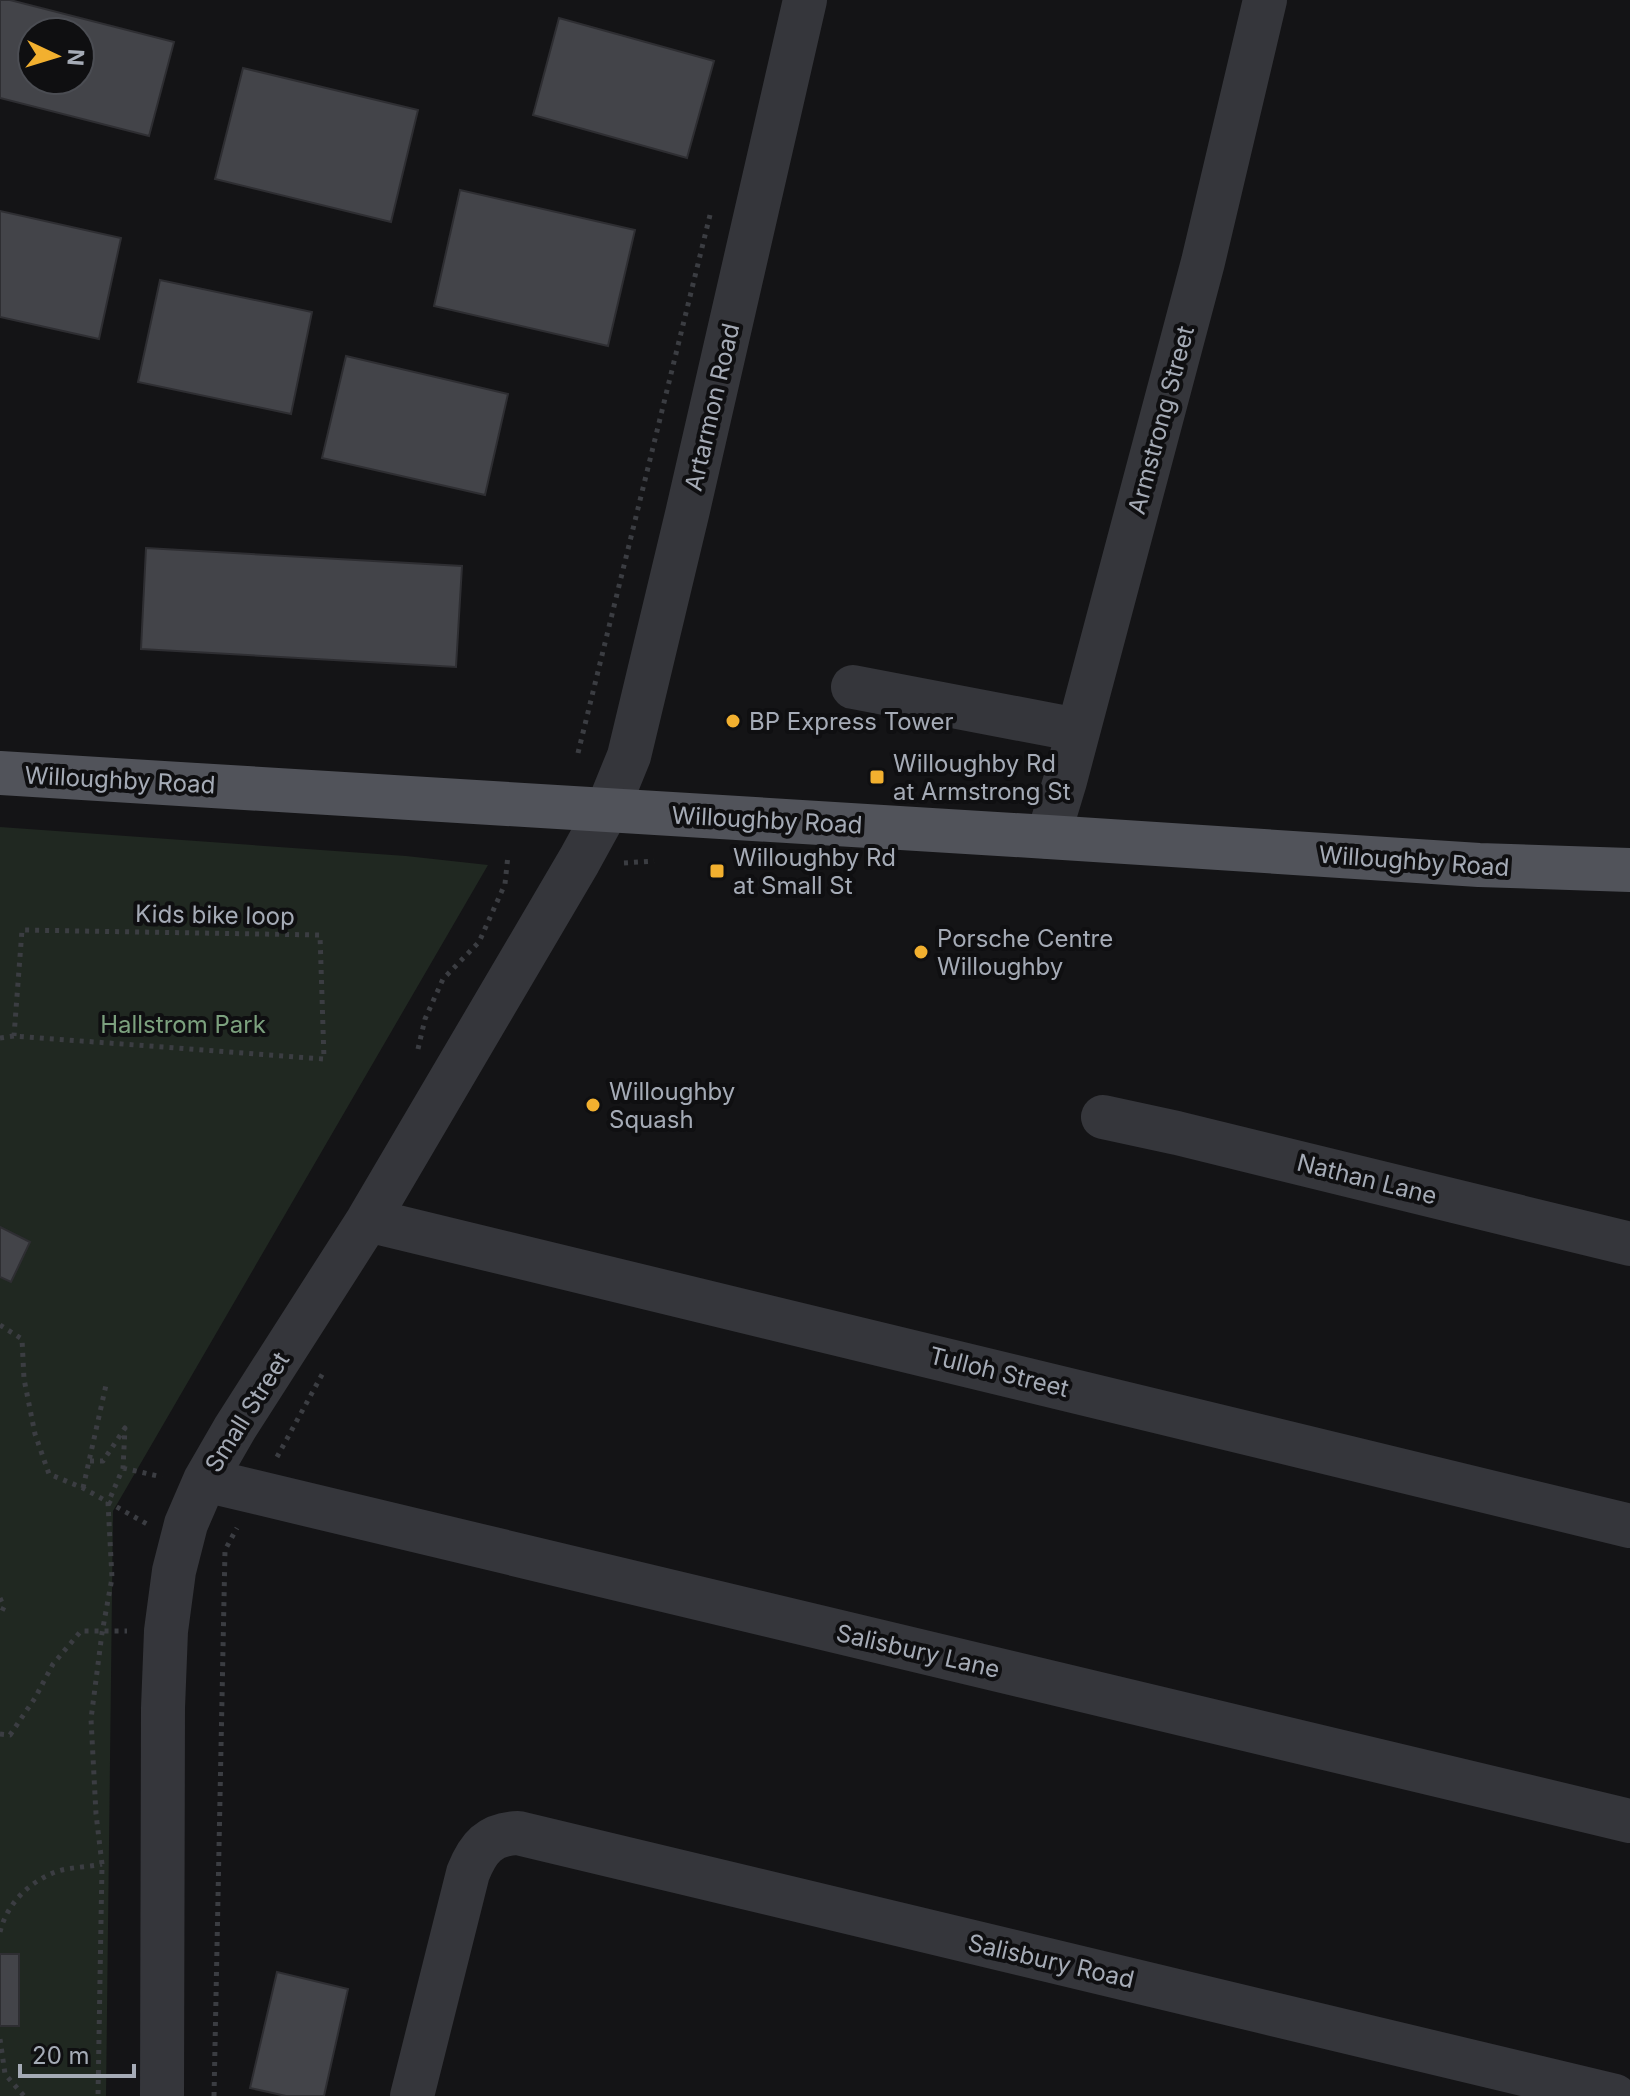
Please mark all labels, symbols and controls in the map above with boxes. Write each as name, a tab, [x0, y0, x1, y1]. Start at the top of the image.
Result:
north arrow	[16, 16, 96, 96]
text: N	[62, 48, 90, 67]
street label: Artarmon Road	[679, 320, 745, 494]
street label: Armstrong Street	[1122, 322, 1200, 517]
place label: BP Express Tower	[749, 707, 954, 736]
marker: BP Express Tower	[724, 712, 742, 730]
place label: Willoughby Rd at Armstrong St	[893, 749, 1071, 806]
street label: Willoughby Road	[24, 761, 216, 799]
marker: Willoughby Rd at Armstrong St	[868, 768, 886, 786]
street label: Willoughby Road	[671, 801, 863, 839]
street label: Willoughby Road	[1318, 840, 1510, 882]
place label: Willoughby Rd at Small St	[733, 843, 896, 900]
marker: Willoughby Rd at Small St	[708, 862, 726, 880]
street label: Kids bike loop	[135, 899, 295, 931]
place label: Porsche Centre Willoughby	[937, 924, 1113, 981]
marker: Porsche Centre Willoughby	[912, 943, 930, 961]
park label: Hallstrom Park	[100, 1010, 266, 1039]
place label: Willoughby Squash	[609, 1077, 735, 1134]
marker: Willoughby Squash	[584, 1096, 602, 1114]
street label: Nathan Lane	[1294, 1148, 1440, 1210]
street label: Tulloh Street	[926, 1341, 1072, 1403]
street label: Small Street	[199, 1347, 295, 1477]
street label: Salisbury Lane	[833, 1618, 1003, 1684]
street label: Salisbury Road	[965, 1928, 1137, 1994]
scale bar	[20, 2028, 134, 2078]
text: 20 m	[32, 2041, 90, 2070]

